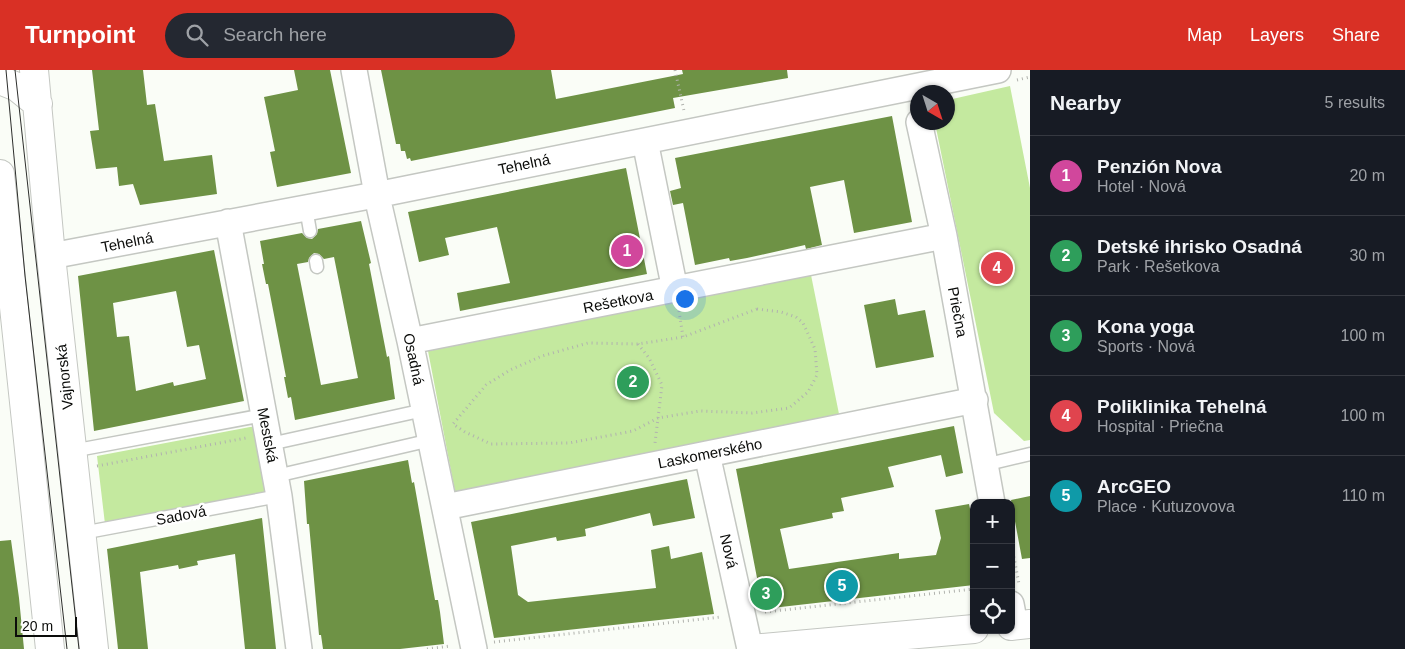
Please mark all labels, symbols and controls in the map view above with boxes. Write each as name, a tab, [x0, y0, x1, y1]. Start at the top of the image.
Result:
search box	[165, 13, 515, 58]
text: Turnpoint	[25, 21, 135, 48]
icon: search	[183, 21, 211, 49]
text: Search here	[223, 24, 327, 45]
text: Map	[1187, 25, 1222, 45]
text: Layers	[1250, 25, 1304, 45]
text: Share	[1332, 25, 1380, 45]
north arrow	[910, 85, 955, 130]
text: Nearby	[1050, 91, 1121, 114]
text: 5 results	[1325, 94, 1385, 111]
street label: Tehelná	[497, 150, 552, 178]
text: Penzión Nova	[1097, 156, 1222, 177]
text: 1	[1062, 167, 1070, 184]
text: 20 m	[1349, 167, 1385, 184]
text: Hotel · Nová	[1097, 178, 1186, 195]
street label: Tehelná	[100, 229, 155, 255]
pin: 1	[611, 232, 643, 270]
text: Detské ihrisko Osadná	[1097, 236, 1302, 257]
text: 2	[1062, 247, 1070, 264]
text: 30 m	[1349, 247, 1385, 264]
pin: 4	[981, 249, 1013, 287]
text: Park · Rešetkova	[1097, 258, 1220, 275]
street label: Priečna	[945, 285, 971, 339]
street label: Rešetkova	[582, 286, 655, 316]
your location	[672, 286, 698, 312]
text: Kona yoga	[1097, 316, 1194, 337]
text: 3	[1062, 327, 1070, 344]
text: 100 m	[1341, 327, 1385, 344]
street label: Osadná	[400, 332, 428, 387]
text: Sports · Nová	[1097, 338, 1195, 355]
street label: Vajnorská	[52, 343, 76, 411]
pin: 2	[617, 363, 649, 401]
text: Poliklinika Tehelná	[1097, 396, 1267, 417]
street label: Mestská	[254, 406, 282, 465]
text: 4	[1062, 407, 1070, 424]
text: 100 m	[1341, 407, 1385, 424]
text: Hospital · Priečna	[1097, 418, 1223, 435]
street label: Laskomerského	[656, 435, 764, 471]
text: ArcGEO	[1097, 476, 1171, 497]
text: 5	[1062, 487, 1070, 504]
text: 110 m	[1342, 487, 1385, 504]
text: Place · Kutuzovova	[1097, 498, 1235, 515]
map controls	[970, 499, 1015, 634]
button: +	[970, 499, 1015, 544]
street label: Sadová	[154, 502, 208, 528]
street label: Nová	[717, 532, 741, 571]
button: −	[970, 544, 1015, 589]
pin: 5	[826, 567, 858, 605]
pin: 3	[750, 575, 782, 613]
button: locate	[970, 589, 1015, 634]
scale bar	[15, 614, 78, 637]
text: 20 m	[22, 618, 53, 634]

